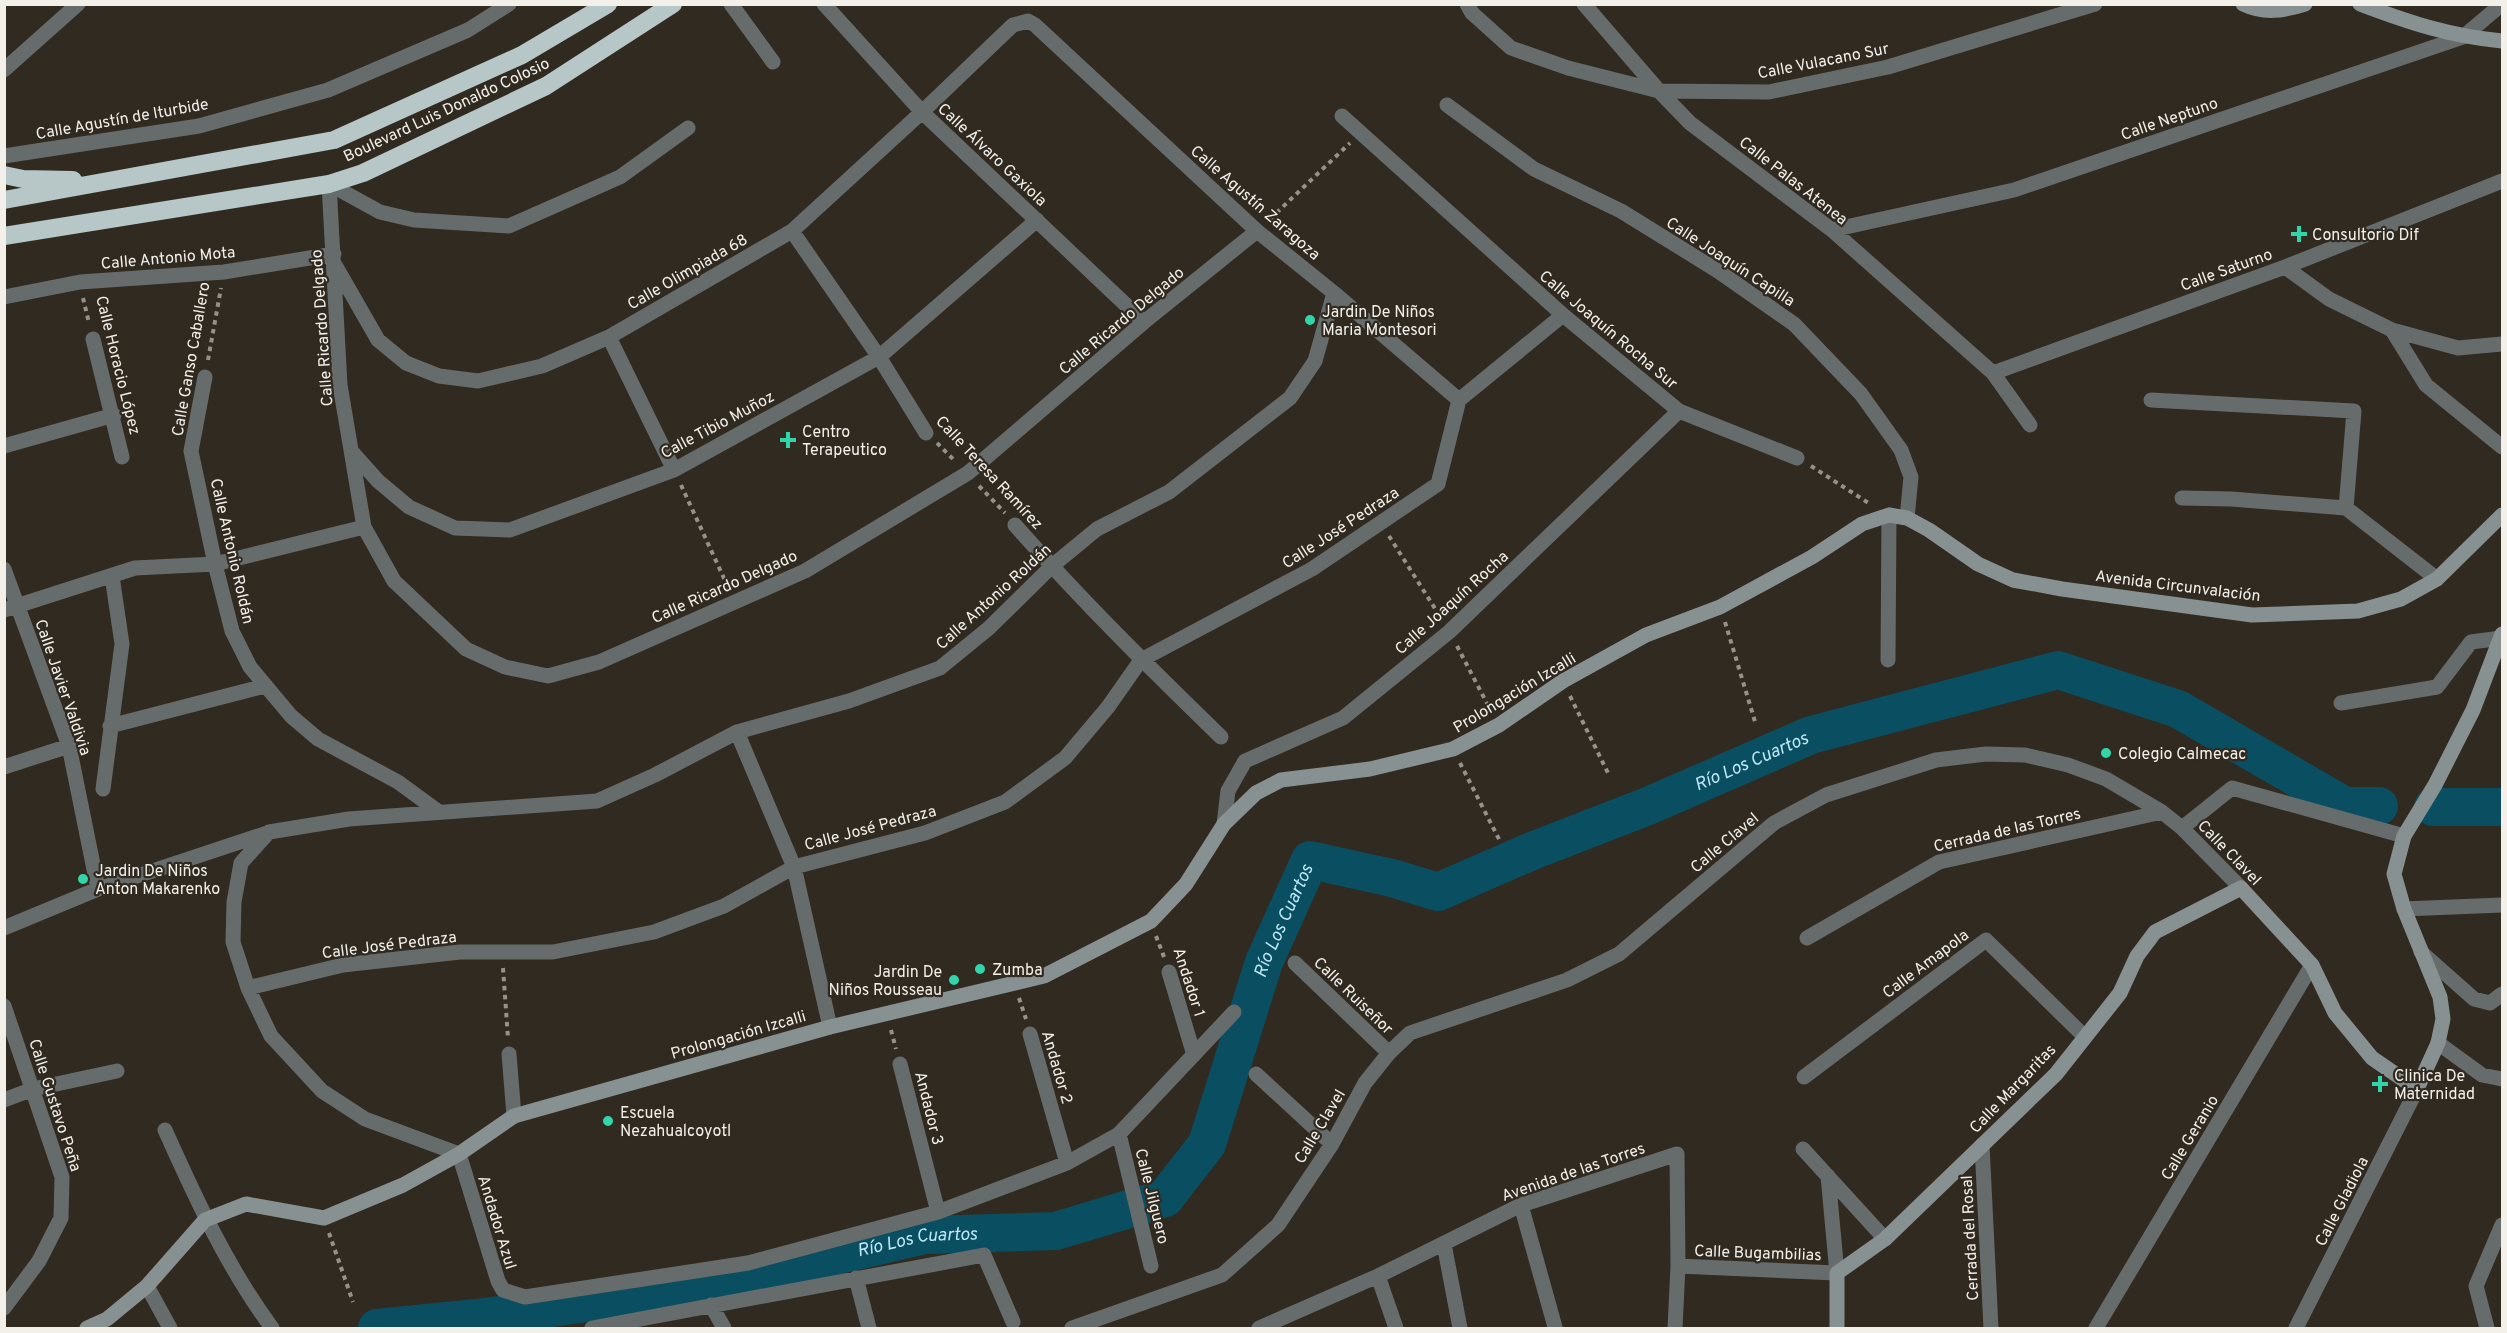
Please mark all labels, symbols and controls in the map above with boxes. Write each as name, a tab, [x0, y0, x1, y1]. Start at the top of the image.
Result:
street label: Calle Vulacano Sur	[1756, 39, 1891, 85]
street label: Boulevard Luis Donaldo Colosio	[341, 54, 553, 167]
street label: Calle Neptuno	[2118, 94, 2221, 146]
street label: Calle Agustín de Iturbide	[34, 95, 210, 145]
street label: Calle Álvaro Gaxiola	[933, 98, 1052, 211]
street label: Calle Palas Atenea	[1734, 133, 1851, 230]
street label: Calle Agustín Zaragoza	[1186, 142, 1324, 265]
street label: Calle Joaquín Capilla	[1662, 213, 1798, 312]
marker: Consultorio Dif	[2290, 225, 2308, 243]
place label: Consultorio Dif	[2312, 226, 2419, 246]
street label: Calle Olimpiada 68	[624, 230, 752, 315]
street label: Calle Antonio Mota	[100, 243, 236, 275]
street label: Calle Saturno	[2178, 245, 2275, 297]
street label: Calle Ricardo Delgado	[308, 249, 338, 407]
street label: Calle Ricardo Delgado	[1056, 263, 1189, 380]
street label: Calle Joaquín Rocha Sur	[1534, 267, 1681, 394]
street label: Calle Ganso Caballero	[169, 280, 215, 438]
street label: Calle Horacio López	[90, 294, 144, 437]
place label: Jardin De Niños Maria Montesori	[1322, 303, 1437, 341]
marker: Jardin De Niños Maria Montesori	[1303, 313, 1317, 327]
street label: Calle Tibio Muñoz	[658, 387, 778, 464]
street label: Calle Teresa Ramírez	[931, 412, 1046, 534]
place label: Centro Terapeutico	[802, 423, 887, 461]
marker: Centro Terapeutico	[779, 431, 797, 449]
street label: Calle Antonio Roldán	[205, 477, 258, 626]
street label: Calle José Pedraza	[1279, 483, 1403, 574]
street label: Calle Antonio Roldán	[932, 540, 1056, 655]
street label: Calle Ricardo Delgado	[649, 547, 801, 629]
street label: Calle Joaquín Rocha	[1391, 547, 1513, 660]
street label: Avenida Circunvalación	[2094, 567, 2262, 607]
street label: Calle Javier Valdivia	[29, 617, 95, 758]
street label: Prolongación Izcalli	[1450, 649, 1580, 738]
water label: Río Los Cuartos	[1691, 727, 1813, 797]
place label: Colegio Calmecac	[2118, 745, 2246, 765]
marker: Colegio Calmecac	[2099, 746, 2113, 760]
street label: Calle José Pedraza	[802, 802, 939, 856]
street label: Cerrada de las Torres	[1932, 804, 2083, 858]
street label: Calle Clavel	[1687, 809, 1764, 878]
street label: Calle Clavel	[2192, 816, 2265, 890]
water label: Río Los Cuartos	[1250, 860, 1320, 981]
place label: Jardin De Niños Anton Makarenko	[95, 862, 220, 900]
marker: Jardin De Niños Anton Makarenko	[76, 872, 90, 886]
street label: Calle Amapola	[1879, 926, 1973, 1004]
street label: Calle José Pedraza	[321, 928, 458, 964]
street label: Andador 1	[1168, 945, 1209, 1020]
street label: Calle Ruiseñor	[1309, 953, 1397, 1039]
place label: Zumba	[992, 961, 1043, 981]
marker: Zumba	[973, 962, 987, 976]
place label: Jardin De Niños Rousseau	[829, 963, 942, 1001]
marker: Jardin De Niños Rousseau	[947, 973, 961, 987]
street label: Prolongación Izcalli	[669, 1007, 809, 1065]
street label: Andador 2	[1036, 1029, 1076, 1107]
street label: Calle Gustavo Peña	[23, 1037, 85, 1174]
street label: Calle Margaritas	[1966, 1041, 2061, 1138]
place label: Clinica De Maternidad	[2394, 1067, 2475, 1105]
street label: Andador 3	[909, 1070, 947, 1147]
marker: Clinica De Maternidad	[2371, 1075, 2389, 1093]
street label: Calle Clavel	[1291, 1086, 1351, 1168]
street label: Calle Geranio	[2157, 1092, 2224, 1184]
place label: Escuela Nezahualcoyotl	[620, 1104, 731, 1142]
marker: Escuela Nezahualcoyotl	[601, 1114, 615, 1128]
street label: Avenida de las Torres	[1499, 1139, 1648, 1207]
street label: Calle Jilguero	[1130, 1147, 1173, 1247]
street label: Calle Gladiola	[2312, 1154, 2374, 1250]
street label: Andador Azul	[472, 1173, 520, 1272]
street label: Cerrada del Rosal	[1958, 1175, 1984, 1301]
water label: Río Los Cuartos	[855, 1223, 979, 1263]
street label: Calle Bugambilias	[1694, 1242, 1822, 1266]

